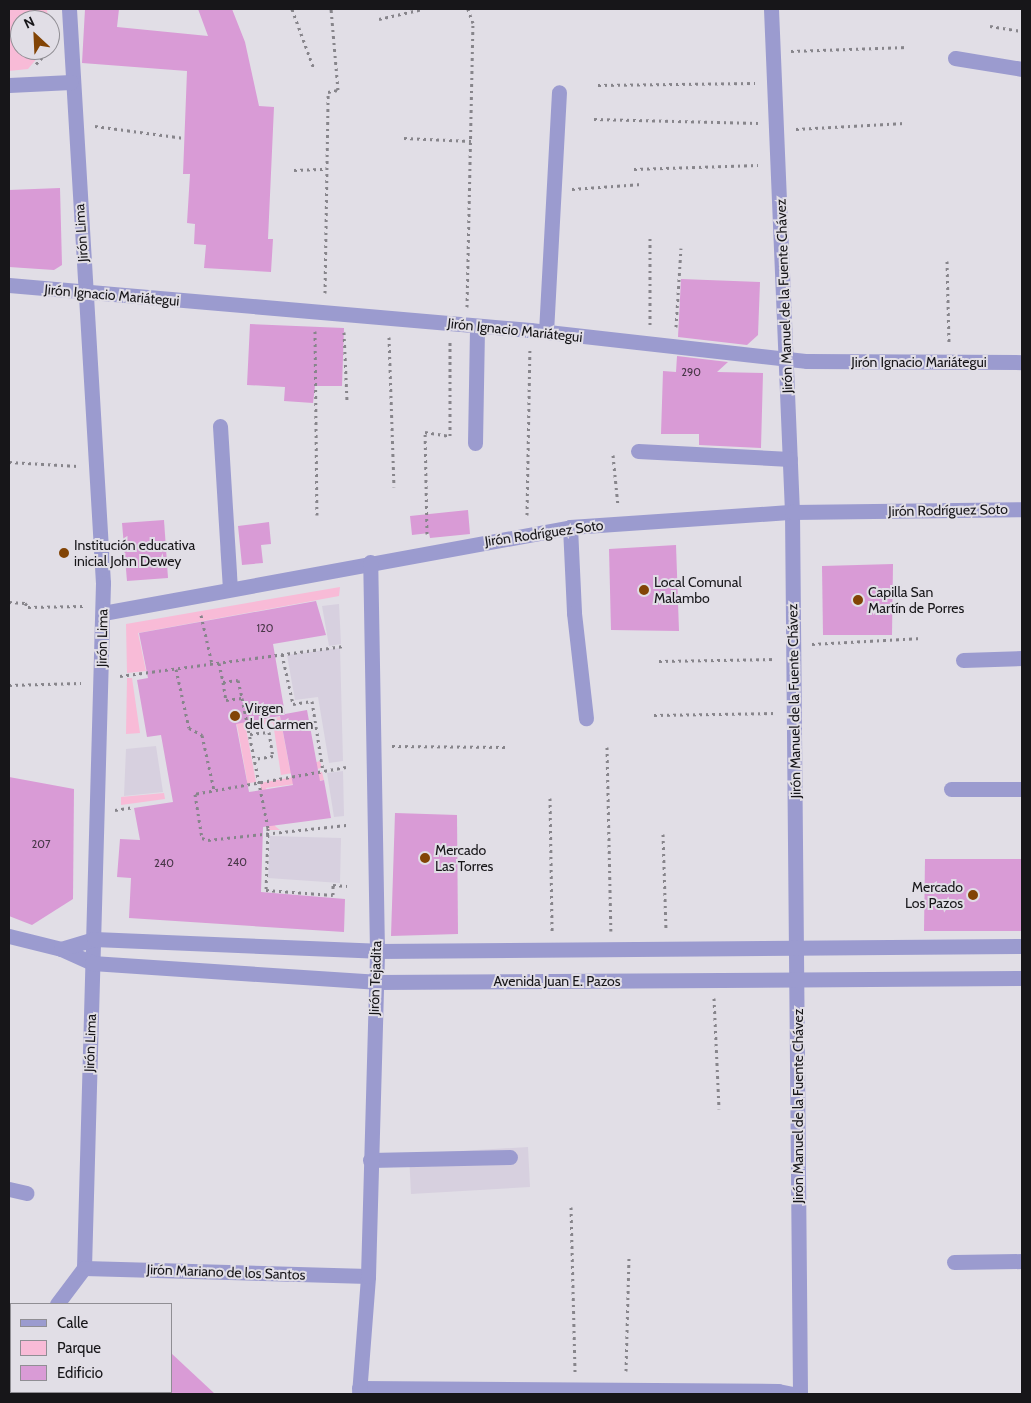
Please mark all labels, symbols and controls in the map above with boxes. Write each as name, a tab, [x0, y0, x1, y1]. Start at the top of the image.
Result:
north arrow	[10, 10, 60, 60]
text: N	[21, 12, 37, 33]
street label: Jirón Manuel de la Fuente Chávez	[772, 198, 796, 394]
street label: Jirón Lima	[71, 203, 91, 263]
street label: Jirón Ignacio Mariátegui	[44, 281, 180, 309]
street label: Jirón Ignacio Mariátegui	[447, 315, 583, 345]
street label: Jirón Ignacio Mariátegui	[851, 354, 987, 370]
house number: 290	[681, 365, 701, 379]
street label: Jirón Rodríguez Soto	[888, 501, 1008, 519]
street label: Jirón Rodríguez Soto	[484, 516, 604, 550]
place label: Institución educativa inicial John Dewey	[74, 537, 195, 570]
marker: Institución educativa inicial John Dewey	[58, 547, 70, 559]
place label: Local Comunal Malambo	[654, 574, 742, 606]
marker: Local Comunal Malambo	[638, 584, 650, 596]
place label: Capilla San Martín de Porres	[868, 584, 964, 616]
marker: Capilla San Martín de Porres	[852, 594, 864, 606]
street label: Jirón Manuel de la Fuente Chávez	[784, 604, 804, 798]
street label: Jirón Lima	[93, 609, 111, 667]
house number: 120	[256, 621, 274, 635]
place label: Virgen del Carmen	[245, 700, 313, 732]
marker: Virgen del Carmen	[229, 710, 241, 722]
house number: 207	[32, 837, 50, 851]
place label: Mercado Las Torres	[435, 842, 493, 874]
marker: Mercado Las Torres	[419, 852, 431, 864]
house number: 240	[227, 855, 247, 869]
house number: 240	[154, 856, 174, 870]
place label: Mercado Los Pazos	[905, 879, 963, 912]
marker: Mercado Los Pazos	[967, 889, 979, 901]
street label: Jirón Tejadita	[365, 940, 385, 1016]
street label: Avenida Juan E. Pazos	[493, 973, 621, 989]
street label: Jirón Manuel de la Fuente Chávez	[790, 1009, 806, 1203]
street label: Jirón Lima	[81, 1014, 99, 1072]
street label: Jirón Mariano de los Santos	[146, 1261, 306, 1283]
legend	[10, 1303, 172, 1393]
text: Calle	[57, 1314, 88, 1332]
text: Parque	[57, 1339, 101, 1357]
text: Edificio	[57, 1364, 103, 1382]

